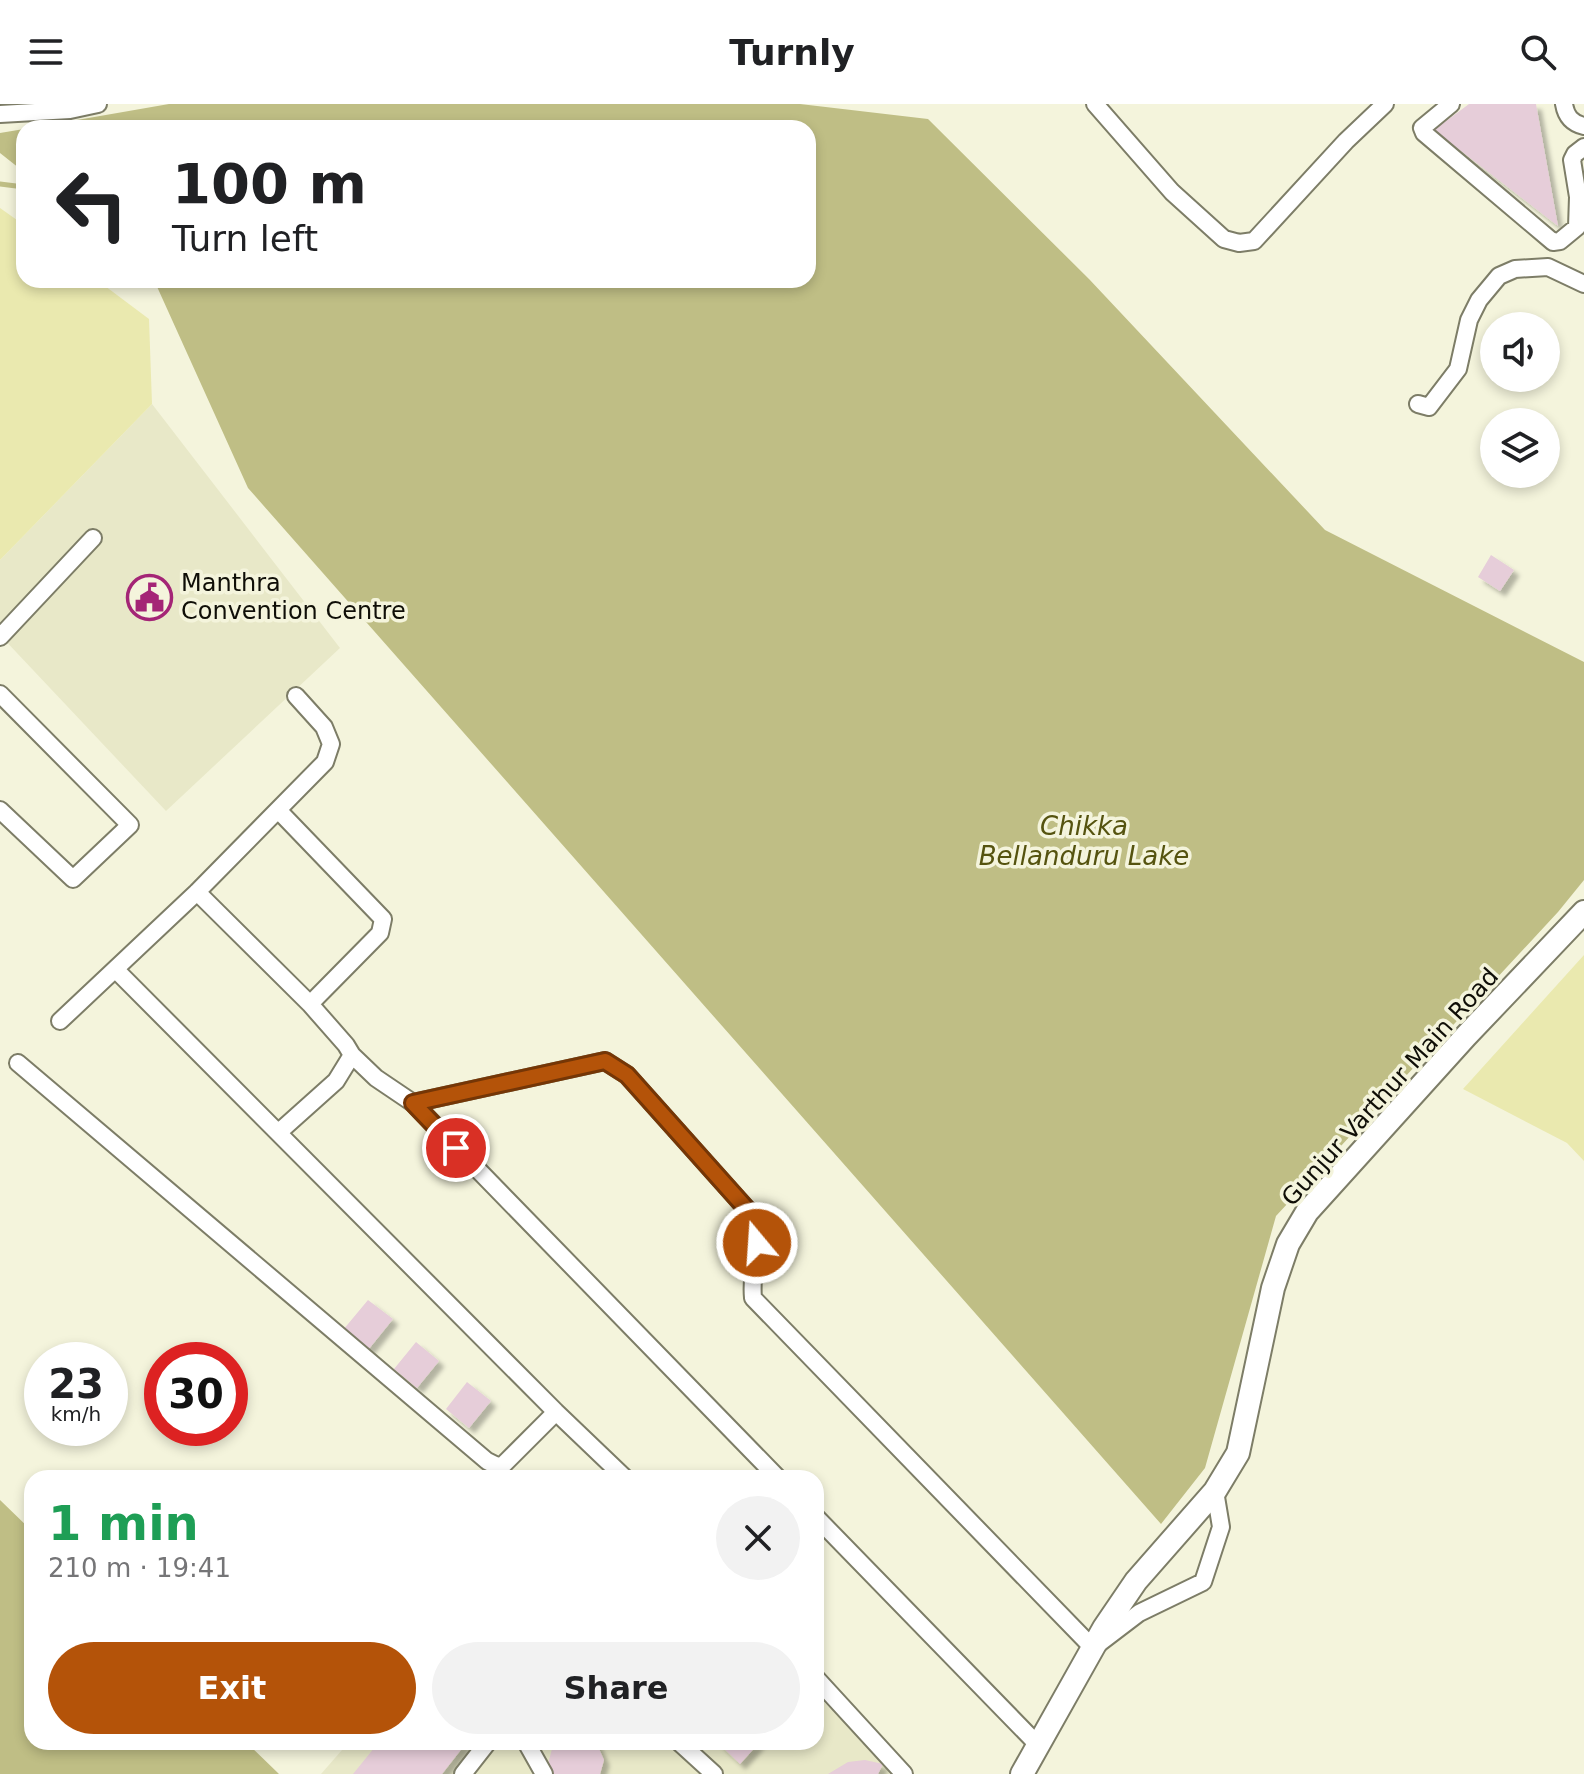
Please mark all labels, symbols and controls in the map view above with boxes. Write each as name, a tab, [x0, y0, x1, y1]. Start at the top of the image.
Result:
icon: menu	[24, 30, 68, 74]
icon: search	[1516, 30, 1560, 74]
text: Turnly	[729, 32, 855, 73]
text: 100 m	[172, 151, 367, 216]
icon: left	[40, 152, 144, 256]
text: Turn left	[172, 218, 318, 259]
map controls	[1480, 312, 1560, 488]
button: sound	[1480, 312, 1560, 392]
button: layers	[1480, 408, 1560, 488]
place label: Manthra Convention Centre	[181, 569, 406, 625]
public building icon: Manthra Convention Centre	[126, 573, 174, 621]
water label: Chikka Bellanduru Lake	[979, 811, 1189, 871]
street label: Gunjur Varthur Main Road	[1276, 962, 1504, 1212]
pin	[422, 1114, 490, 1182]
icon: arrive	[434, 1126, 478, 1170]
position arrow	[715, 1201, 799, 1285]
speed limit sign: 30	[144, 1342, 248, 1446]
text: 23	[48, 1361, 104, 1407]
text: km/h	[51, 1402, 101, 1426]
text: 1 min	[48, 1495, 199, 1551]
button: close	[716, 1496, 800, 1580]
text: 210 m · 19:41	[48, 1553, 231, 1583]
button: Exit	[48, 1642, 416, 1734]
button: Share	[432, 1642, 800, 1734]

